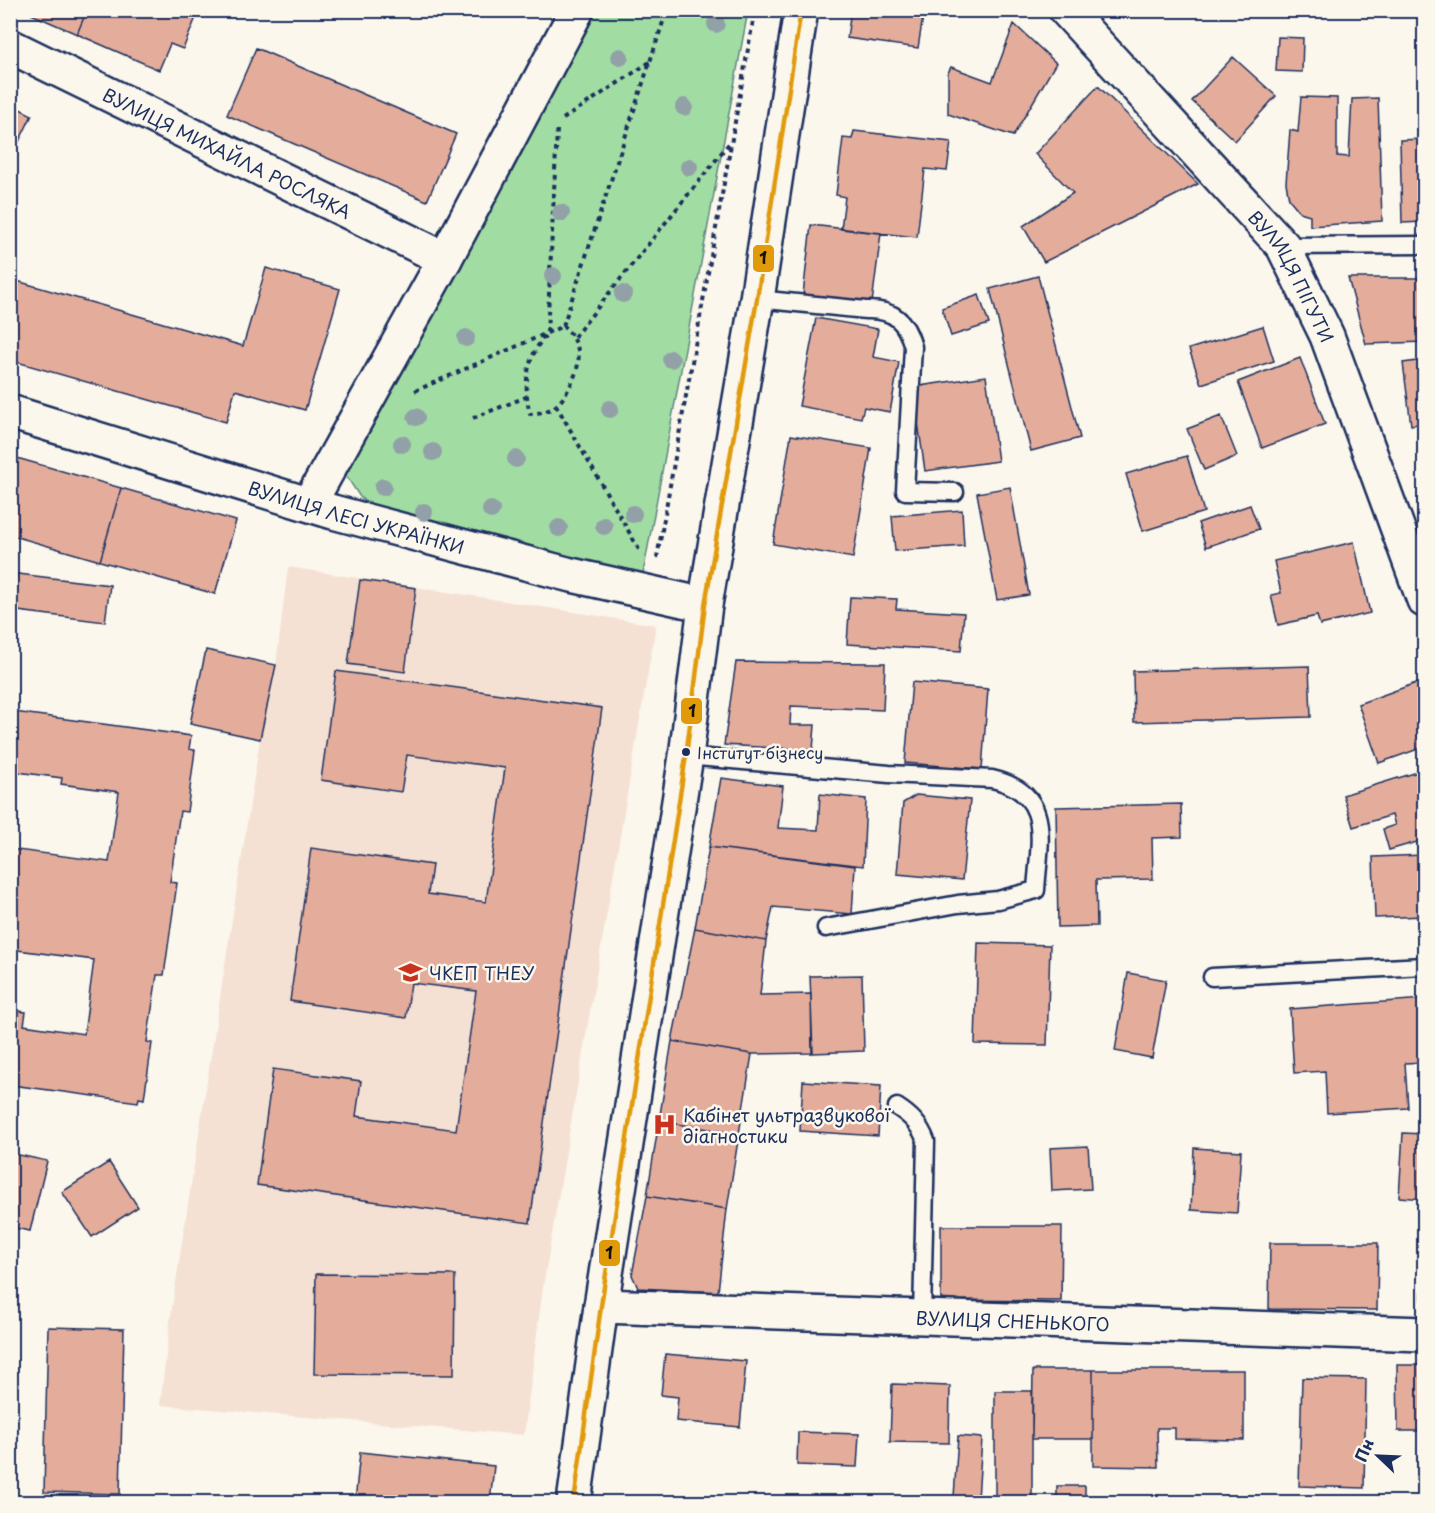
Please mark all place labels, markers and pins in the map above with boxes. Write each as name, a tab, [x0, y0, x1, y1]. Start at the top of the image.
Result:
place label: Інститут бізнесу	[697, 740, 823, 764]
marker: Інститут бізнесу	[680, 746, 692, 758]
school or university icon: ЧКЕП ТНЕУ	[398, 959, 424, 985]
place label: ЧКЕП ТНЕУ	[429, 959, 534, 986]
place label: Кабінет ультразвукової діагностики	[683, 1101, 891, 1149]
hospital icon: Кабінет ультразвукової діагностики	[652, 1111, 678, 1137]

